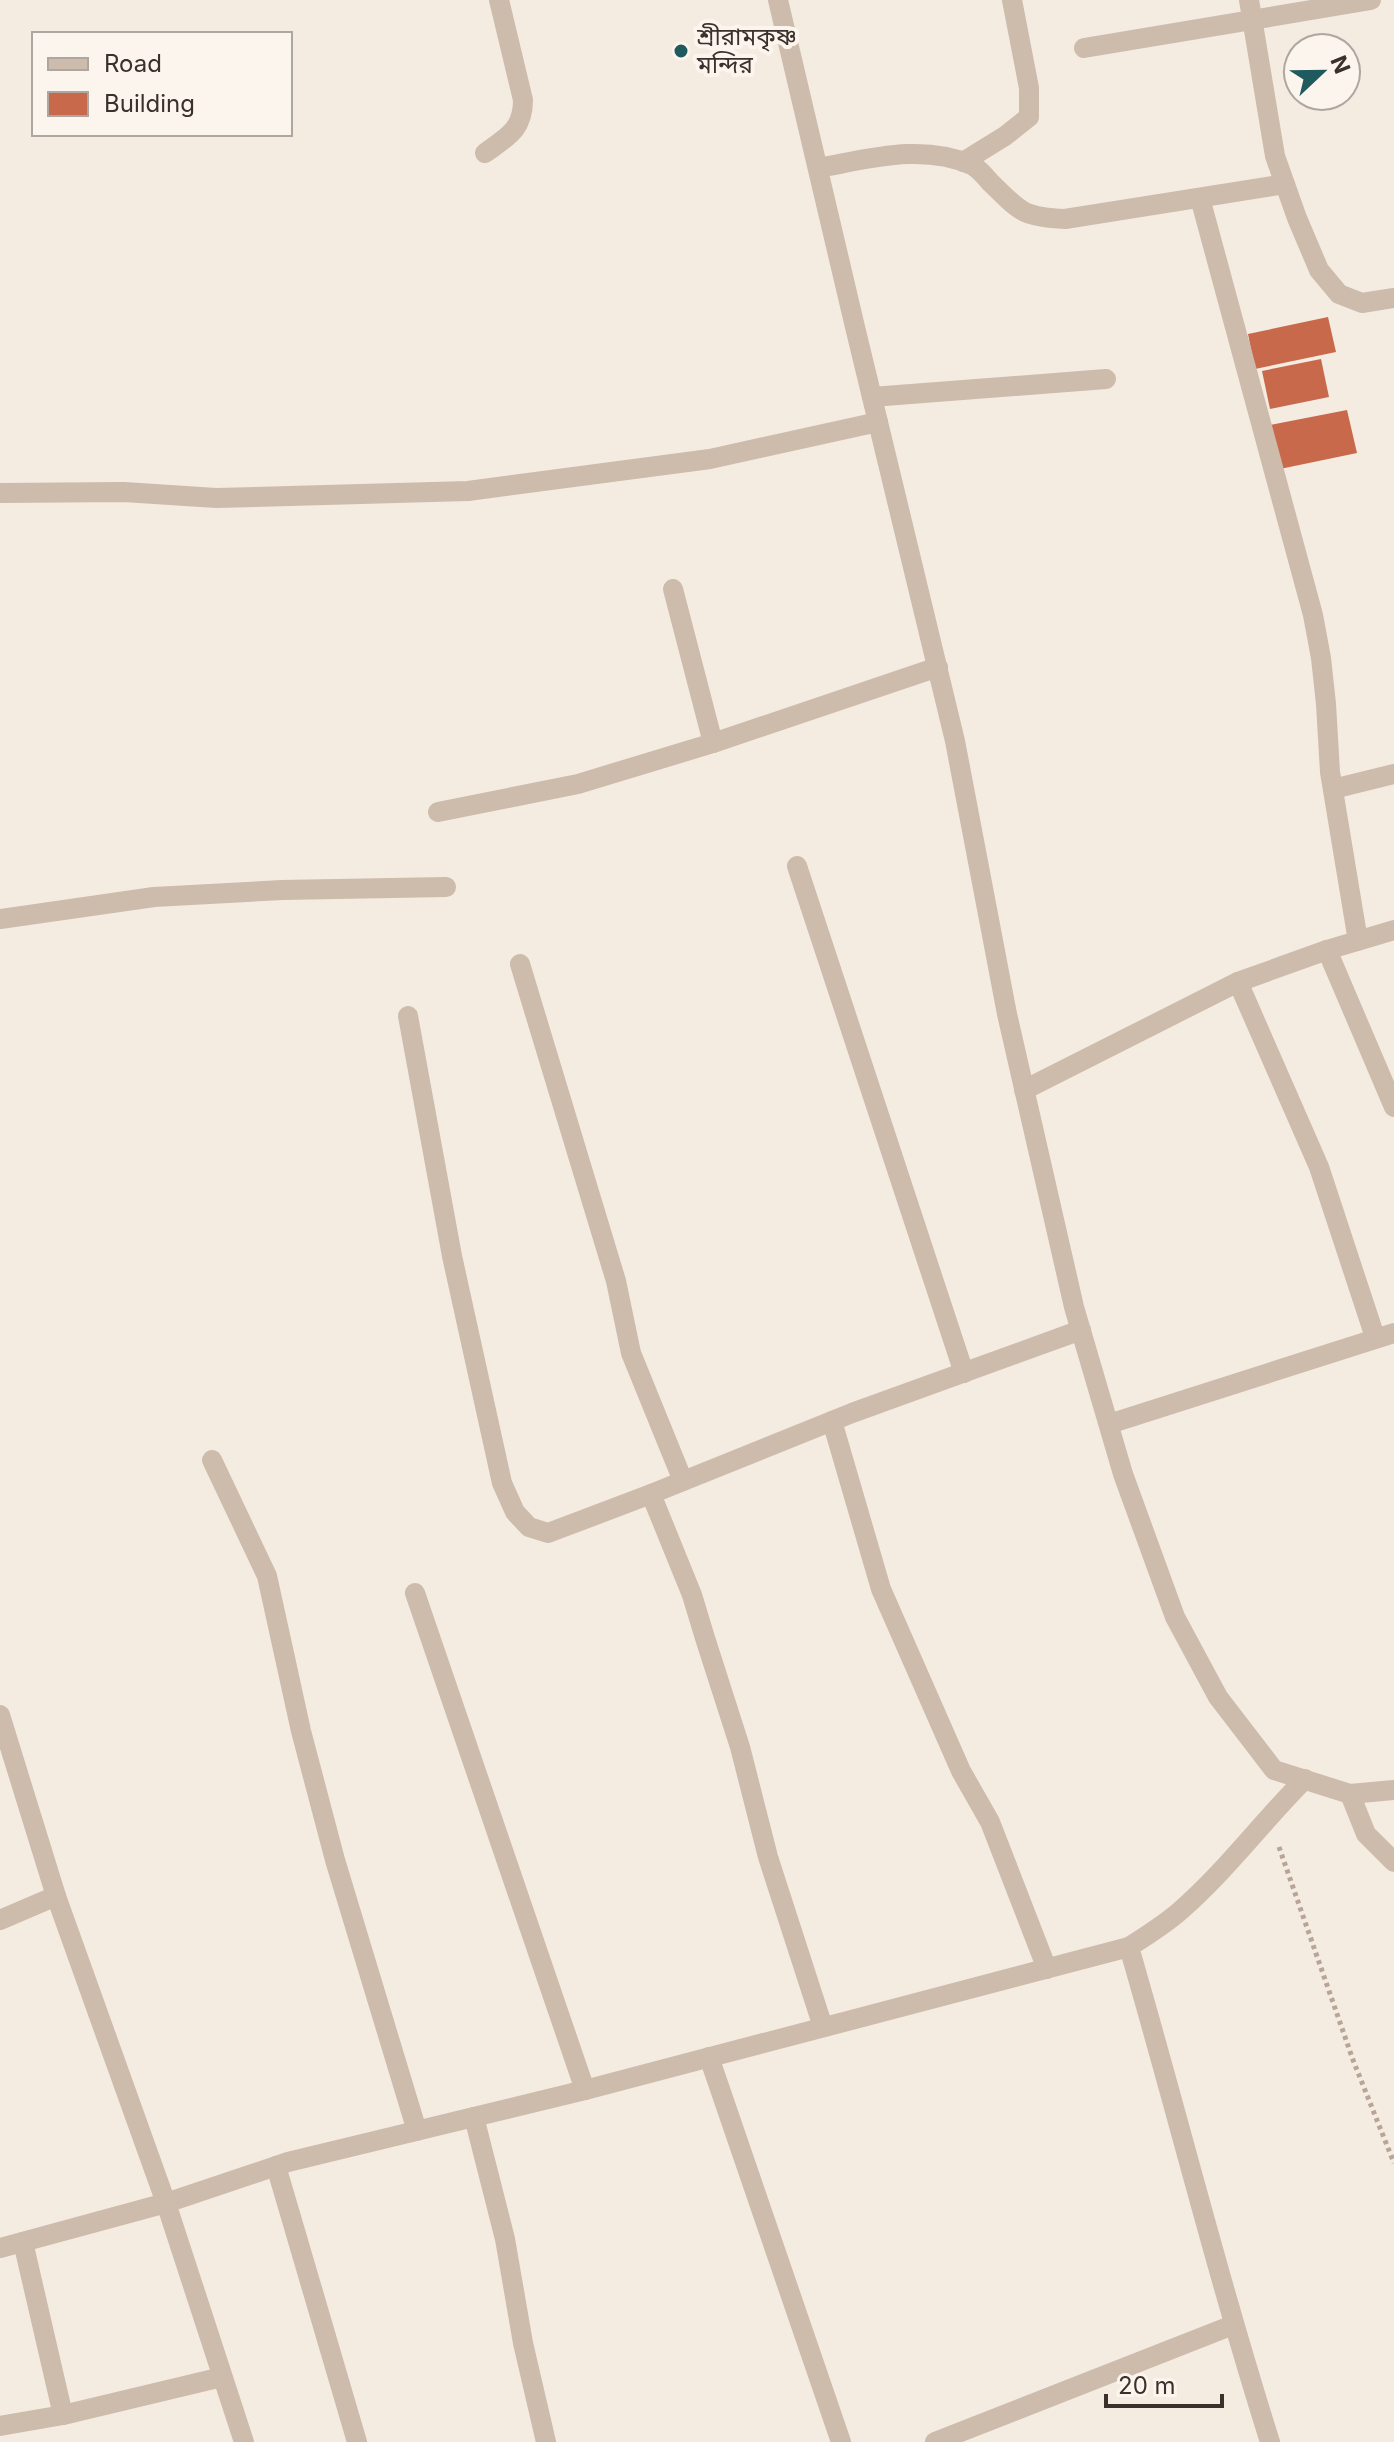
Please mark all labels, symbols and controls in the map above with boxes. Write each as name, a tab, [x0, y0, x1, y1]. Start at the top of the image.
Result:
place label: শ্রীরামকৃষ্ণ মন্দির	[696, 22, 797, 79]
legend	[32, 32, 292, 136]
north arrow	[1282, 32, 1362, 112]
marker: শ্রীরামকৃষ্ণ মন্দির	[672, 42, 690, 60]
text: Road	[104, 49, 162, 78]
text: N	[1325, 52, 1356, 77]
text: Building	[104, 89, 195, 118]
scale bar	[1106, 2358, 1222, 2408]
text: 20 m	[1118, 2371, 1176, 2400]

